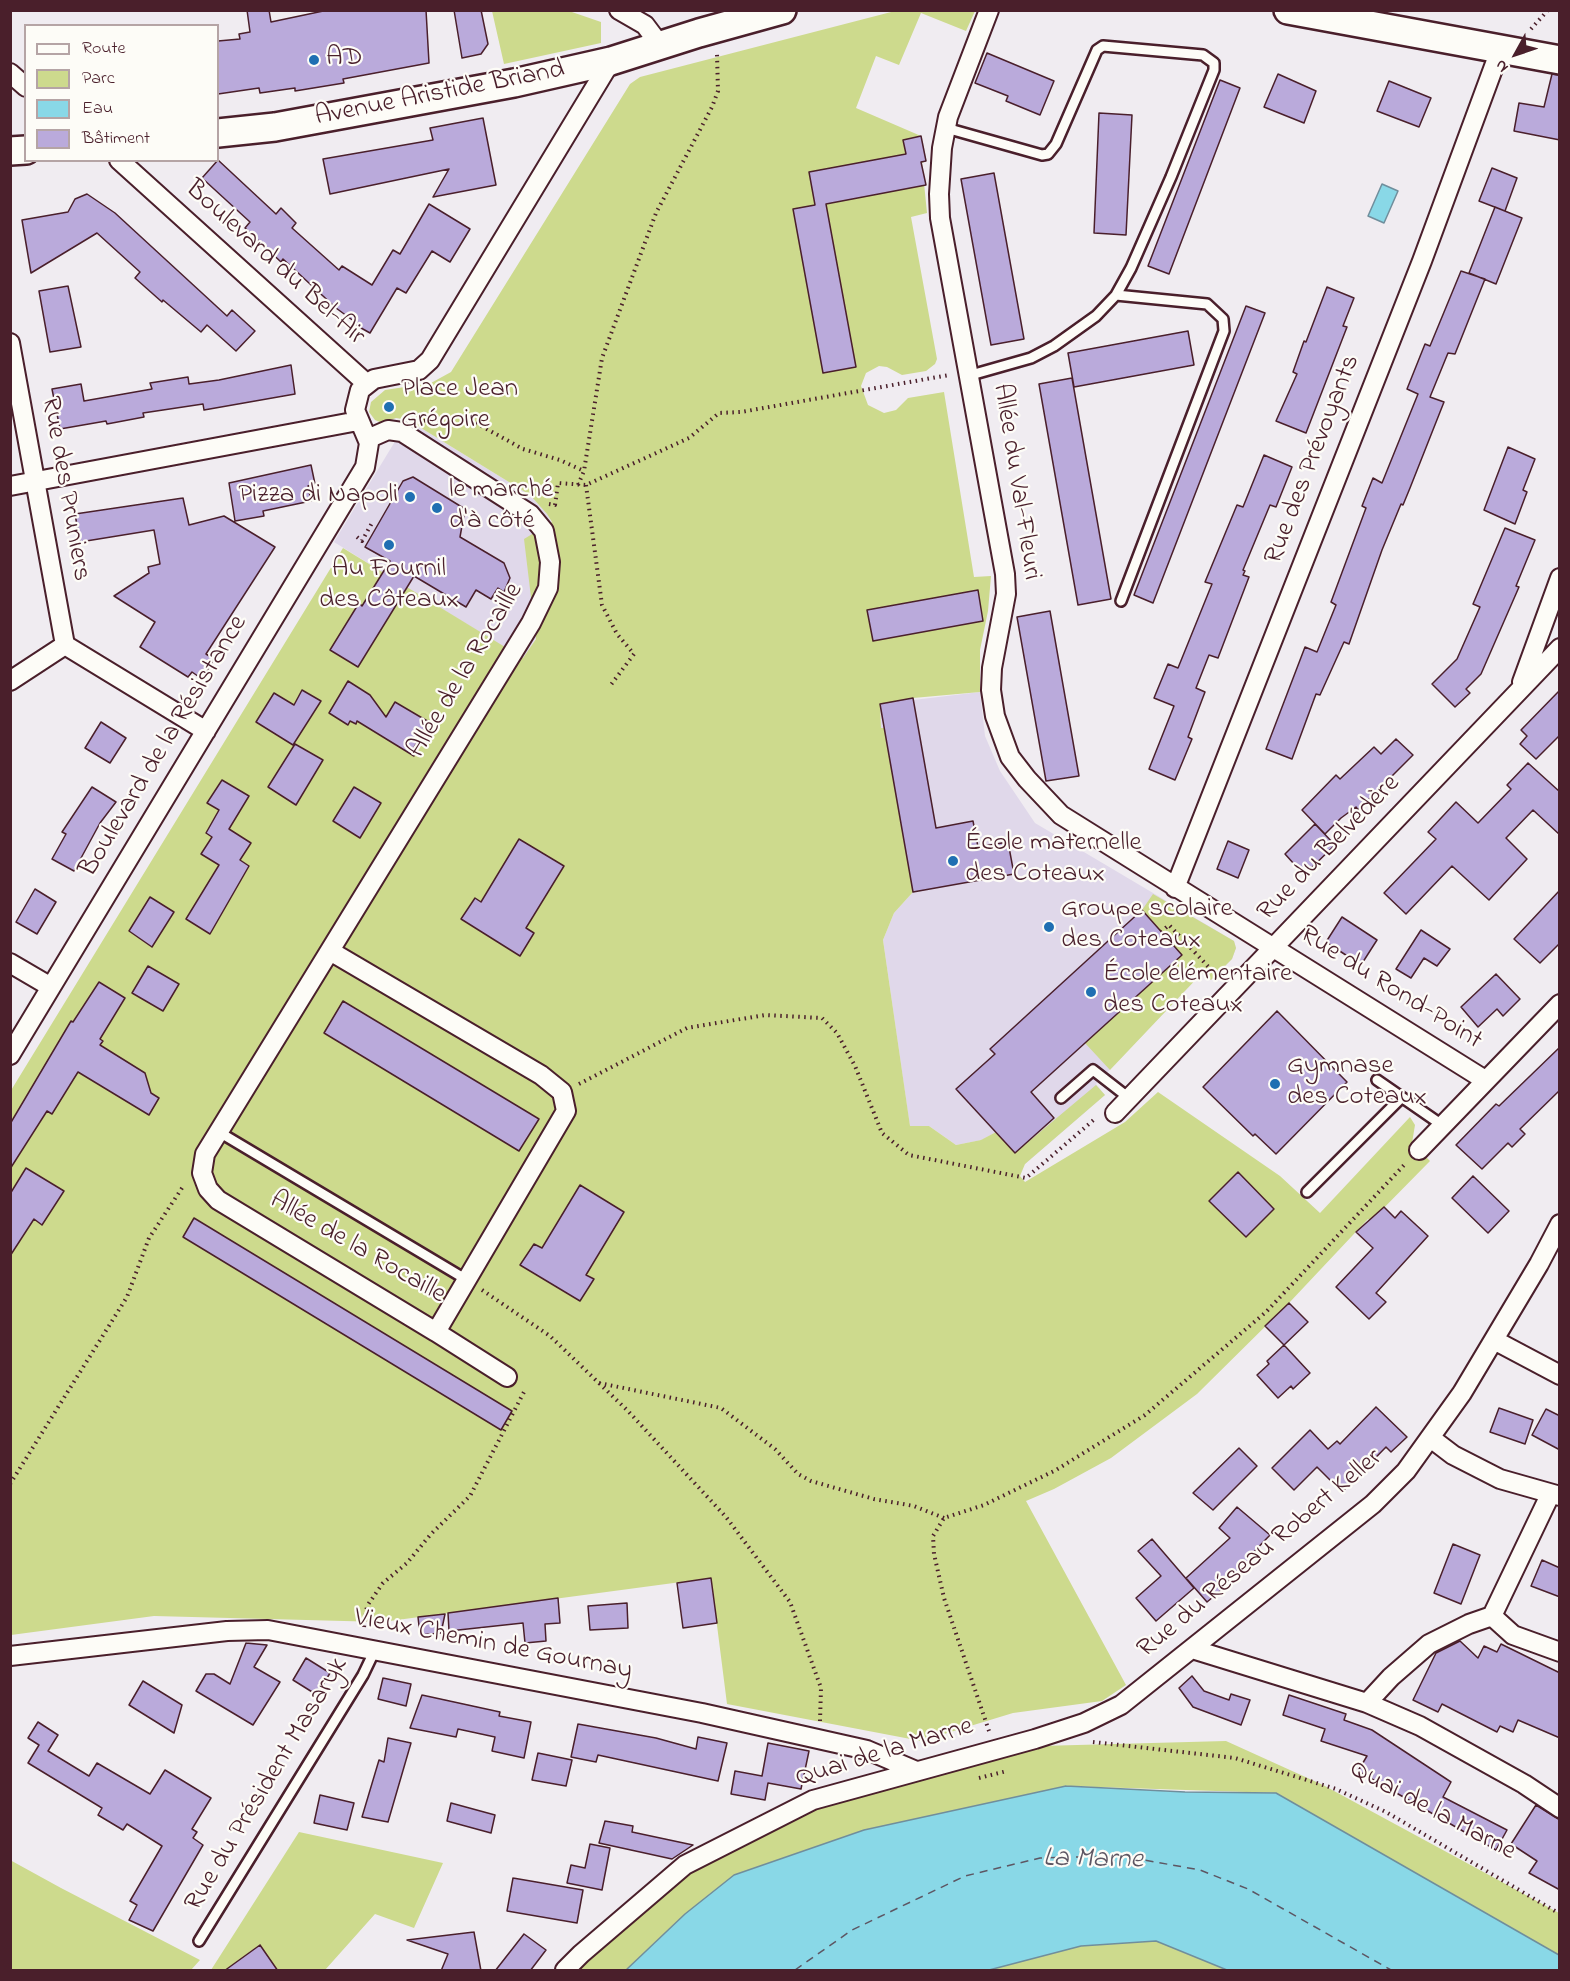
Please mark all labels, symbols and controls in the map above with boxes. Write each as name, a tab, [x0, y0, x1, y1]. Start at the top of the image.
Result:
legend	[24, 24, 219, 162]
north arrow	[1486, 24, 1546, 84]
text: Route	[82, 36, 126, 62]
place label: AD	[326, 44, 362, 76]
marker: AD	[307, 53, 321, 67]
text: N	[1490, 54, 1515, 77]
street label: Avenue Aristide Briand	[312, 55, 568, 135]
text: Parc	[82, 66, 115, 92]
text: Eau	[82, 96, 113, 122]
text: Bâtiment	[82, 126, 150, 152]
street label: Boulevard du Bel-Air	[177, 174, 371, 354]
street label: Rue des Prévoyants	[1259, 351, 1369, 569]
place label: Place Jean Grégoire	[401, 375, 518, 438]
street label: Allée du Val-Fleuri	[983, 381, 1047, 583]
street label: Rue des Pruniers	[32, 394, 96, 584]
marker: Place Jean Grégoire	[382, 400, 396, 414]
place label: le marché d'à côté	[449, 476, 553, 539]
place label: Pizza di Napoli	[238, 481, 398, 513]
marker: Pizza di Napoli	[403, 490, 417, 504]
marker: le marché d'à côté	[430, 501, 444, 515]
marker: Au Fournil des Côteaux	[382, 538, 396, 552]
place label: Au Fournil des Côteaux	[319, 555, 459, 618]
street label: Allée de la Rocaille	[402, 578, 532, 764]
street label: Boulevard de la Résistance	[74, 610, 256, 884]
street label: Rue du Belvédère	[1252, 769, 1408, 929]
place label: École maternelle des Coteaux	[965, 829, 1142, 892]
marker: École maternelle des Coteaux	[946, 854, 960, 868]
place label: Groupe scolaire des Coteaux	[1061, 895, 1233, 958]
marker: Groupe scolaire des Coteaux	[1042, 920, 1056, 934]
street label: Rue du Rond-Point	[1293, 920, 1487, 1058]
place label: École élémentaire des Coteaux	[1103, 960, 1292, 1023]
marker: École élémentaire des Coteaux	[1084, 985, 1098, 999]
place label: Gymnase des Coteaux	[1287, 1052, 1427, 1115]
marker: Gymnase des Coteaux	[1268, 1077, 1282, 1091]
street label: Allée de la Rocaille	[263, 1185, 451, 1313]
street label: Rue du Réseau Robert Keller	[1132, 1443, 1390, 1667]
street label: Vieux Chemin de Gournay	[351, 1603, 635, 1689]
street label: Rue du Président Masaryk	[179, 1652, 357, 1918]
street label: Quai de la Marne	[793, 1712, 977, 1796]
street label: Quai de la Marne	[1343, 1755, 1521, 1869]
water label: La Marne	[1043, 1843, 1143, 1879]

